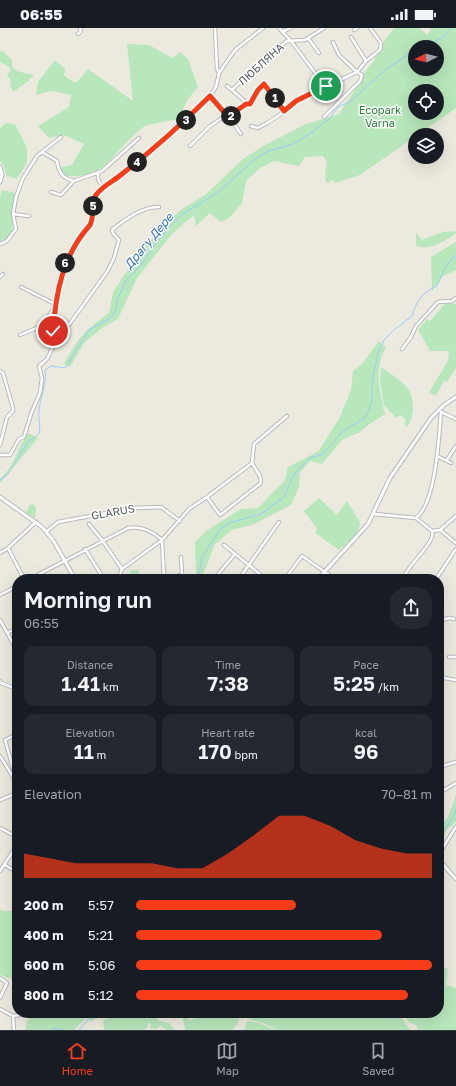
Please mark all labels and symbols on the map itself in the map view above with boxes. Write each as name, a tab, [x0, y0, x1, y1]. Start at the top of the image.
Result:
street label: ЛЮБЛЯНА	[235, 39, 287, 87]
north arrow	[408, 40, 444, 76]
pin	[309, 69, 343, 103]
pin: 1	[265, 88, 285, 108]
park label: Ecopark Varna	[359, 103, 401, 129]
pin: 2	[221, 106, 241, 126]
pin: 3	[176, 110, 196, 130]
pin: 4	[127, 152, 147, 172]
pin: 5	[83, 196, 103, 216]
water label: Драгу Дере	[120, 209, 177, 272]
pin: 6	[55, 253, 75, 273]
pin	[36, 314, 70, 348]
street label: GLARUS	[90, 501, 136, 522]

